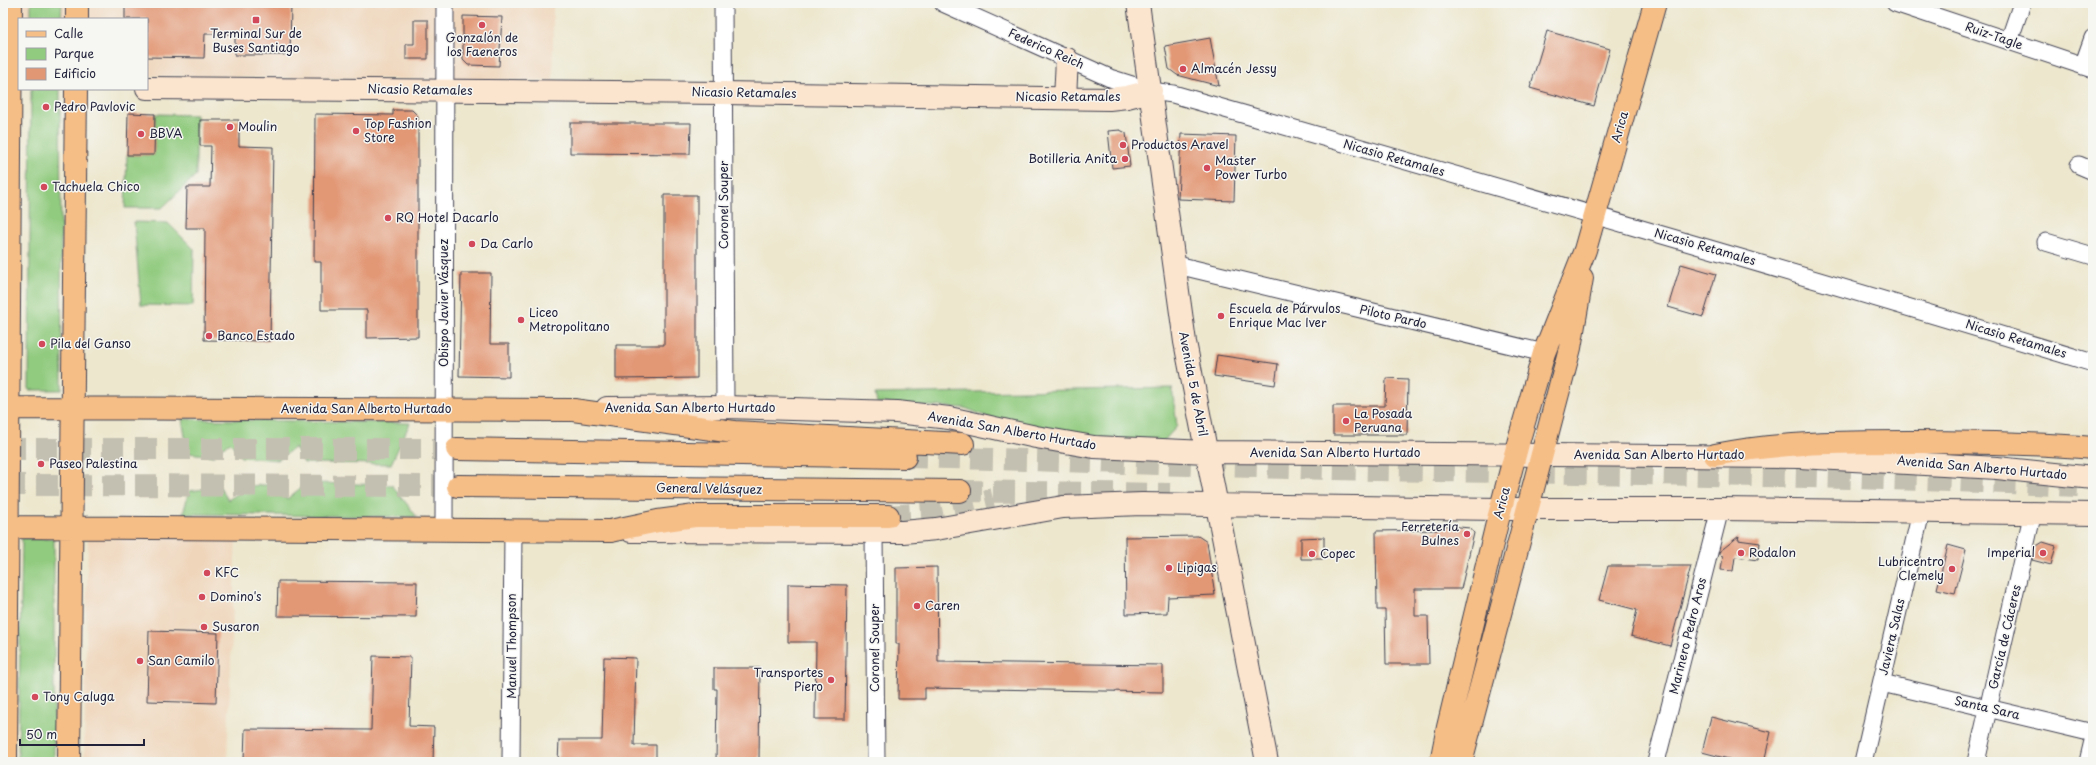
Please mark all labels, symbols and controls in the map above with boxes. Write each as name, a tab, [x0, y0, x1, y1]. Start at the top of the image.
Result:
marker: Terminal Sur de Buses Santiago	[251, 15, 261, 25]
street label: Ruiz-Tagle	[1963, 17, 2026, 53]
legend	[18, 18, 148, 90]
marker: Gonzalón de los Faeneros	[477, 20, 487, 30]
street label: Federico Reich	[1006, 23, 1087, 73]
text: Calle	[54, 24, 84, 42]
place label: Terminal Sur de Buses Santiago	[210, 24, 302, 56]
place label: Gonzalón de los Faeneros	[446, 28, 519, 60]
text: Parque	[54, 44, 94, 62]
place label: Almacén Jessy	[1191, 59, 1277, 77]
text: Edificio	[54, 64, 96, 82]
marker: Almacén Jessy	[1178, 64, 1188, 74]
street label: Nicasio Retamales	[367, 79, 473, 99]
street label: Nicasio Retamales	[691, 82, 797, 102]
street label: Nicasio Retamales	[1016, 87, 1121, 105]
place label: Pedro Pavlovic	[54, 97, 135, 115]
marker: Pedro Pavlovic	[41, 102, 51, 112]
street label: Arica	[1606, 108, 1632, 145]
place label: Top Fashion Store	[364, 114, 432, 146]
place label: Moulin	[238, 117, 277, 135]
marker: Moulin	[225, 122, 235, 132]
place label: BBVA	[149, 124, 182, 142]
marker: Top Fashion Store	[351, 126, 361, 136]
marker: BBVA	[136, 129, 146, 139]
street label: Nicasio Retamales	[1341, 134, 1448, 180]
place label: Productos Aravel	[1131, 135, 1229, 153]
marker: Productos Aravel	[1118, 140, 1128, 150]
place label: Botilleria Anita	[1028, 149, 1117, 167]
place label: Master Power Turbo	[1215, 151, 1287, 183]
marker: Botilleria Anita	[1120, 154, 1130, 164]
street label: Coronel Souper	[714, 160, 732, 249]
marker: Master Power Turbo	[1202, 163, 1212, 173]
place label: Tachuela Chico	[52, 177, 140, 195]
marker: Tachuela Chico	[39, 182, 49, 192]
place label: RQ Hotel Dacarlo	[396, 208, 499, 226]
marker: RQ Hotel Dacarlo	[383, 213, 393, 223]
street label: Nicasio Retamales	[1652, 223, 1759, 269]
place label: Da Carlo	[480, 234, 534, 252]
street label: Obispo Javier Vásquez	[434, 239, 452, 367]
marker: Da Carlo	[467, 239, 477, 249]
place label: Escuela de Párvulos Enrique Mac Iver	[1229, 299, 1341, 331]
street label: Piloto Pardo	[1358, 300, 1429, 333]
place label: Liceo Metropolitano	[529, 303, 610, 335]
marker: Escuela de Párvulos Enrique Mac Iver	[1216, 311, 1226, 321]
street label: Nicasio Retamales	[1963, 314, 2070, 362]
marker: Liceo Metropolitano	[516, 315, 526, 325]
place label: Banco Estado	[217, 326, 295, 344]
street label: Avenida 5 de Abril	[1175, 330, 1213, 438]
marker: Banco Estado	[204, 331, 214, 341]
place label: Pila del Ganso	[50, 334, 131, 352]
marker: Pila del Ganso	[37, 339, 47, 349]
street label: Avenida San Alberto Hurtado	[605, 398, 776, 416]
street label: Avenida San Alberto Hurtado	[281, 399, 452, 417]
place label: La Posada Peruana	[1354, 404, 1413, 436]
street label: Avenida San Alberto Hurtado	[927, 406, 1098, 454]
marker: La Posada Peruana	[1341, 416, 1351, 426]
street label: Avenida San Alberto Hurtado	[1250, 443, 1421, 461]
street label: Avenida San Alberto Hurtado	[1574, 445, 1745, 463]
street label: Avenida San Alberto Hurtado	[1896, 451, 2068, 483]
place label: Paseo Palestina	[49, 454, 138, 472]
marker: Paseo Palestina	[36, 459, 46, 469]
street label: General Velásquez	[656, 478, 762, 498]
street label: Arica	[1488, 485, 1514, 521]
place label: Ferretería Bulnes	[1401, 517, 1460, 549]
marker: Ferretería Bulnes	[1462, 529, 1472, 539]
place label: Rodalon	[1749, 543, 1796, 561]
place label: Imperial	[1987, 543, 2035, 561]
place label: Copec	[1320, 544, 1355, 562]
marker: Rodalon	[1736, 548, 1746, 558]
marker: Imperial	[2038, 548, 2048, 558]
marker: Copec	[1307, 549, 1317, 559]
place label: Lubricentro Clemely	[1878, 552, 1944, 584]
place label: Lipigas	[1177, 558, 1217, 576]
place label: KFC	[215, 563, 239, 581]
marker: Lipigas	[1164, 563, 1174, 573]
marker: Lubricentro Clemely	[1947, 564, 1957, 574]
marker: KFC	[202, 568, 212, 578]
street label: Marinero Pedro Aros	[1664, 575, 1710, 696]
street label: García de Cáceres	[1983, 582, 2025, 691]
place label: Domino's	[210, 587, 262, 605]
marker: Domino's	[197, 592, 207, 602]
street label: Manuel Thompson	[502, 593, 520, 699]
place label: Caren	[925, 596, 960, 614]
street label: Javiera Salas	[1873, 596, 1909, 677]
marker: Caren	[912, 601, 922, 611]
street label: Coronel Souper	[865, 603, 883, 692]
place label: Susaron	[212, 617, 259, 635]
marker: Susaron	[199, 622, 209, 632]
place label: San Camilo	[148, 651, 215, 669]
marker: San Camilo	[135, 656, 145, 666]
place label: Transportes Piero	[754, 663, 823, 695]
marker: Transportes Piero	[826, 675, 836, 685]
place label: Tony Caluga	[43, 687, 115, 705]
street label: Santa Sara	[1953, 691, 2022, 723]
marker: Tony Caluga	[30, 692, 40, 702]
scale bar	[20, 721, 144, 747]
text: 50 m	[26, 725, 57, 743]

